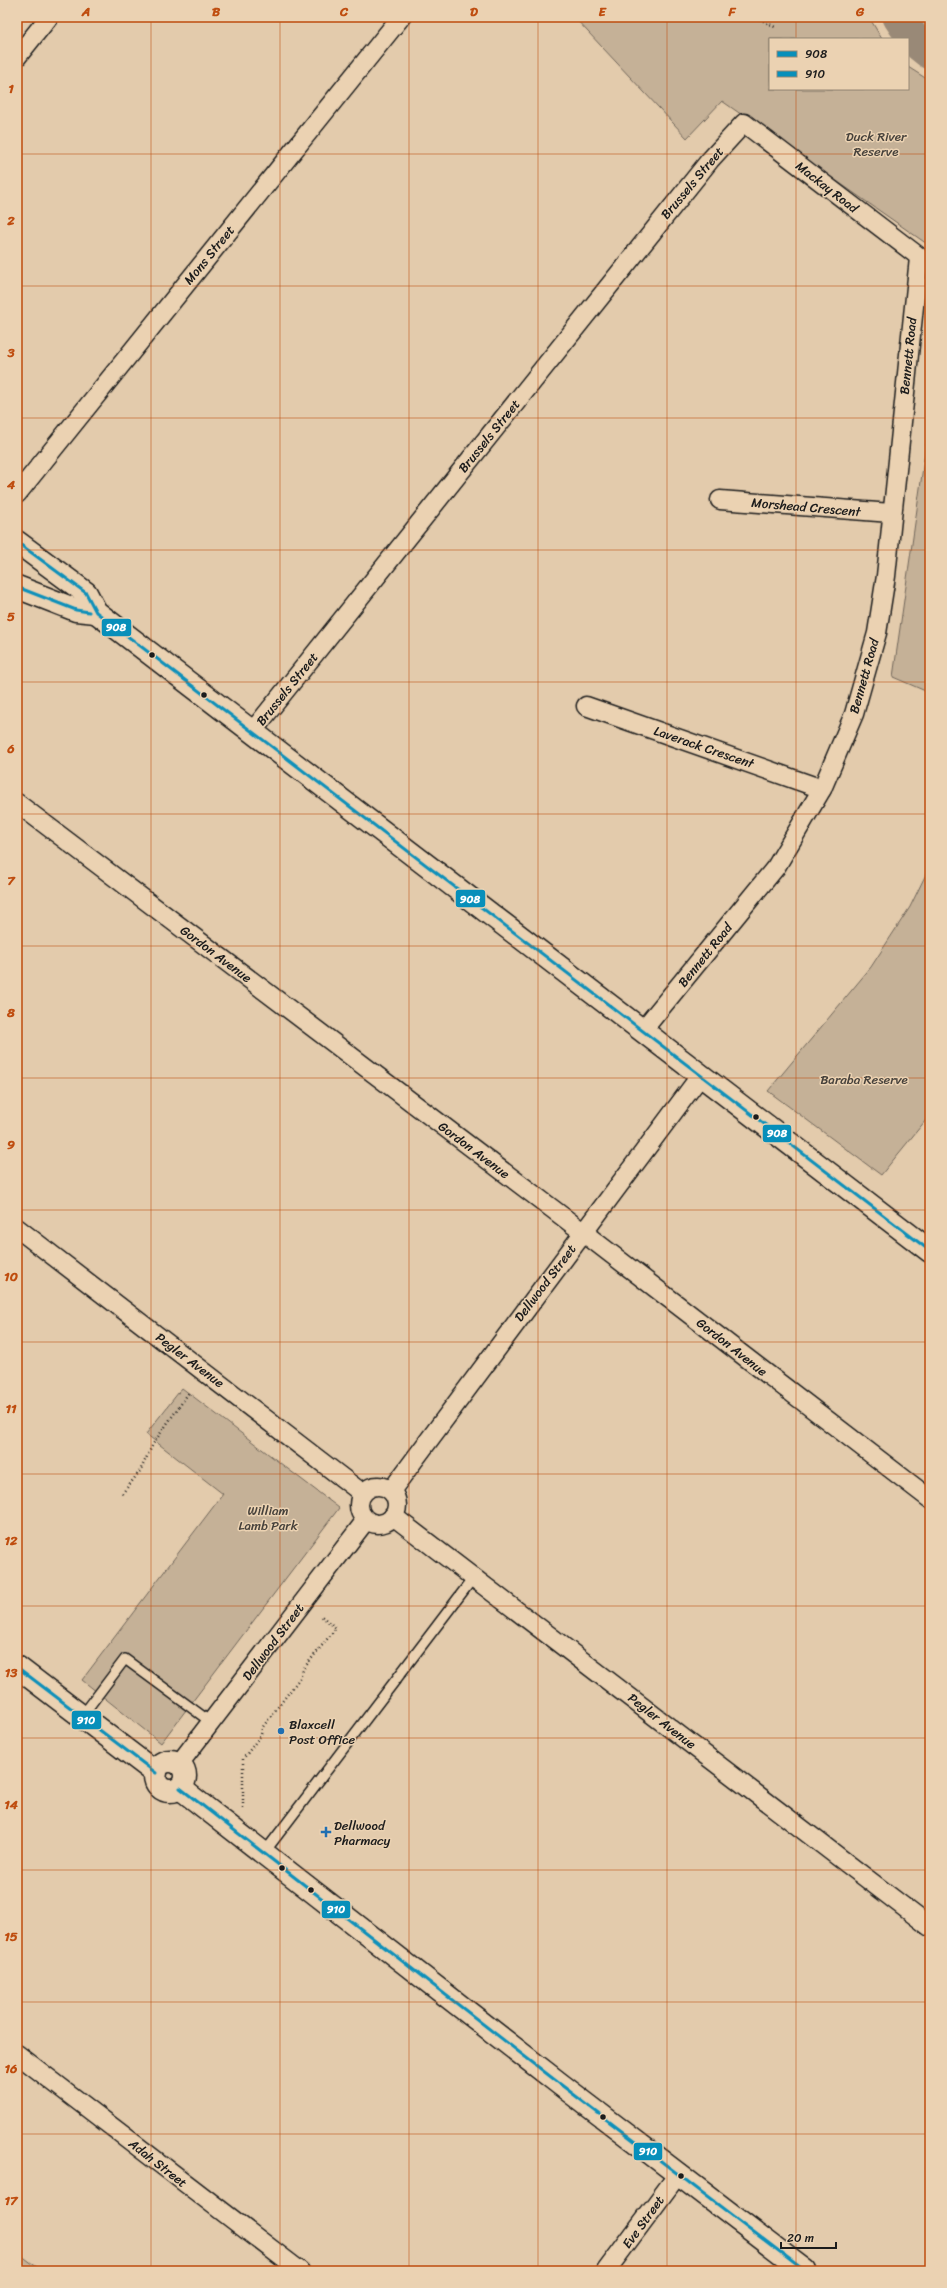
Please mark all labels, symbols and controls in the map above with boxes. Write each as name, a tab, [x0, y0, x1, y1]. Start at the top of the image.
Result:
text: A	[81, 0, 90, 23]
text: B	[212, 0, 221, 23]
text: C	[339, 0, 349, 23]
text: D	[470, 0, 478, 23]
text: E	[598, 0, 607, 23]
text: F	[727, 0, 736, 23]
text: G	[855, 0, 865, 23]
legend	[769, 38, 909, 90]
text: 908	[805, 43, 827, 65]
text: 910	[805, 63, 826, 85]
text: 1	[8, 77, 14, 100]
park label: Duck River Reserve	[846, 125, 907, 163]
street label: Brussels Street	[654, 141, 730, 225]
street label: Mackay Road	[790, 155, 864, 220]
text: 2	[6, 209, 15, 232]
street label: Mons Street	[178, 220, 241, 290]
street label: Bennett Road	[893, 315, 924, 396]
text: 3	[6, 341, 15, 364]
street label: Brussels Street	[452, 394, 526, 478]
text: 4	[6, 473, 16, 496]
street label: Morshead Crescent	[750, 491, 862, 523]
text: 5	[7, 605, 15, 628]
line badge: 908	[101, 618, 132, 637]
text: 908	[106, 618, 127, 637]
street label: Bennett Road	[842, 635, 886, 716]
street label: Brussels Street	[250, 647, 324, 731]
unlabelled marker	[147, 650, 157, 660]
unlabelled marker	[199, 690, 209, 700]
street label: Laverack Crescent	[651, 719, 758, 775]
text: 6	[6, 737, 15, 760]
text: 7	[7, 869, 16, 892]
line badge: 908	[455, 889, 486, 908]
text: 908	[460, 890, 481, 909]
street label: Bennett Road	[672, 917, 739, 992]
street label: Gordon Avenue	[175, 919, 257, 989]
text: 8	[6, 1001, 15, 1024]
park label: Baraba Reserve	[820, 1068, 908, 1091]
unlabelled marker	[751, 1112, 761, 1122]
street label: Gordon Avenue	[433, 1115, 515, 1185]
line badge: 908	[762, 1124, 792, 1143]
text: 908	[767, 1124, 788, 1143]
text: 9	[7, 1133, 15, 1156]
street label: Dellwood Street	[508, 1239, 582, 1327]
text: 10	[4, 1265, 18, 1288]
street label: Gordon Avenue	[691, 1312, 773, 1383]
street label: Pegler Avenue	[150, 1326, 230, 1394]
text: 11	[5, 1397, 17, 1420]
park label: William Lamb Park	[238, 1499, 298, 1537]
text: 12	[4, 1529, 18, 1552]
street label: Dellwood Street	[236, 1598, 310, 1686]
text: 13	[5, 1661, 18, 1684]
street label: Pegler Avenue	[623, 1687, 702, 1755]
line badge: 910	[71, 1710, 102, 1730]
text: 910	[77, 1711, 95, 1730]
place label: Blaxcell Post Office	[289, 1713, 356, 1751]
marker: Blaxcell Post Office	[276, 1726, 286, 1736]
text: 14	[4, 1793, 19, 1816]
place label: Dellwood Pharmacy	[334, 1814, 391, 1852]
marker: Dellwood Pharmacy	[321, 1827, 331, 1837]
unlabelled marker	[277, 1863, 287, 1873]
unlabelled marker	[306, 1885, 316, 1895]
line badge: 910	[321, 1900, 351, 1919]
text: 910	[327, 1900, 345, 1919]
text: 15	[4, 1925, 18, 1948]
text: 16	[5, 2057, 18, 2080]
unlabelled marker	[598, 2112, 608, 2122]
street label: Adah Street	[123, 2132, 193, 2194]
line badge: 910	[633, 2142, 663, 2161]
text: 910	[639, 2142, 657, 2161]
unlabelled marker	[676, 2171, 686, 2181]
text: 17	[4, 2189, 19, 2212]
street label: Eve Street	[616, 2190, 670, 2253]
scale bar	[781, 2224, 836, 2250]
text: 20 m	[787, 2227, 814, 2249]

